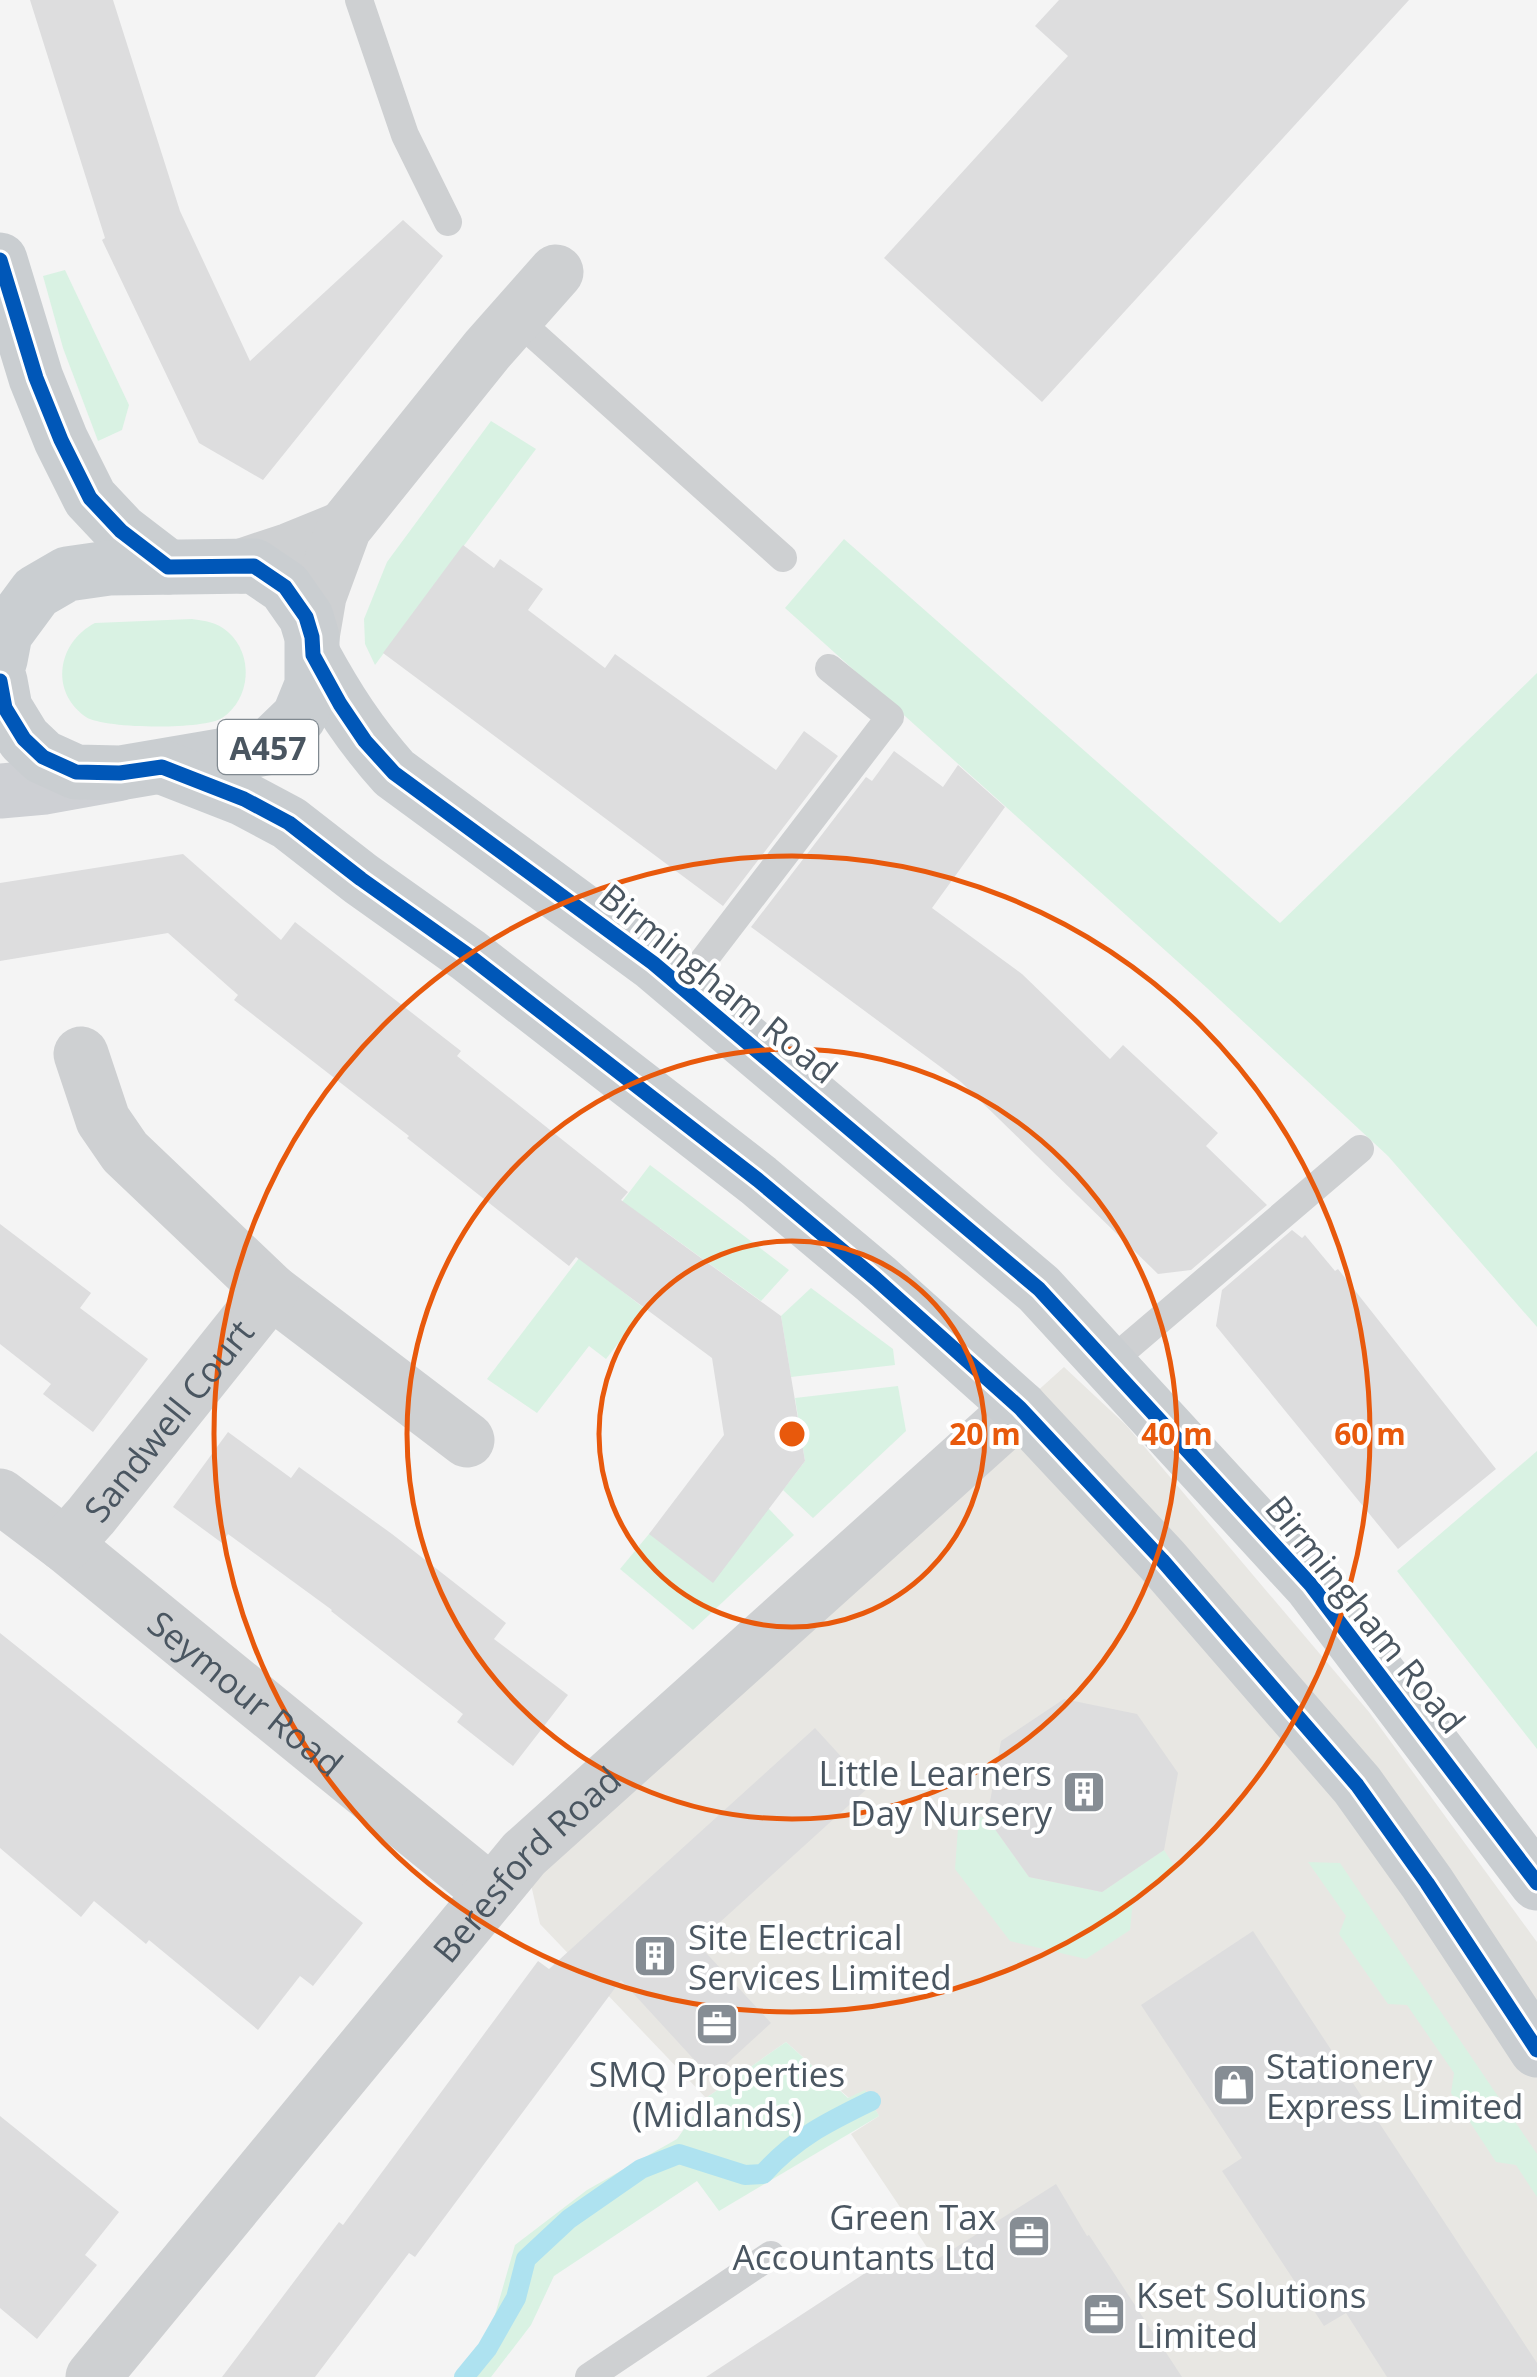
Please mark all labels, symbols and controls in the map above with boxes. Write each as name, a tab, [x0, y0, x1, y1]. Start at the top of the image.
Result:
road number: A457	[218, 720, 318, 774]
street label: Birmingham Road	[590, 872, 848, 1094]
street label: Sandwell Court	[73, 1309, 263, 1531]
text: 20 m	[949, 1413, 1021, 1454]
text: 40 m	[1141, 1413, 1213, 1454]
text: 60 m	[1334, 1413, 1406, 1454]
centre of rings	[774, 1416, 810, 1452]
street label: Birmingham Road	[1255, 1485, 1477, 1743]
street label: Seymour Road	[139, 1599, 353, 1786]
place label: Little Learners Day Nursery	[819, 1749, 1052, 1836]
street label: Beresford Road	[421, 1755, 630, 1971]
building icon: Little Learners Day Nursery	[1061, 1769, 1107, 1815]
place label: Site Electrical Services Limited	[688, 1913, 952, 2000]
building icon: Site Electrical Services Limited	[632, 1933, 678, 1979]
office icon: SMQ Properties (Midlands)	[694, 2001, 740, 2047]
place label: Stationery Express Limited	[1266, 2042, 1523, 2129]
place label: SMQ Properties (Midlands)	[589, 2050, 845, 2137]
shop icon: Stationery Express Limited	[1211, 2062, 1257, 2108]
place label: Green Tax Accountants Ltd	[733, 2193, 996, 2280]
office icon: Green Tax Accountants Ltd	[1006, 2213, 1052, 2259]
place label: Kset Solutions Limited	[1136, 2271, 1366, 2358]
office icon: Kset Solutions Limited	[1081, 2291, 1127, 2337]

